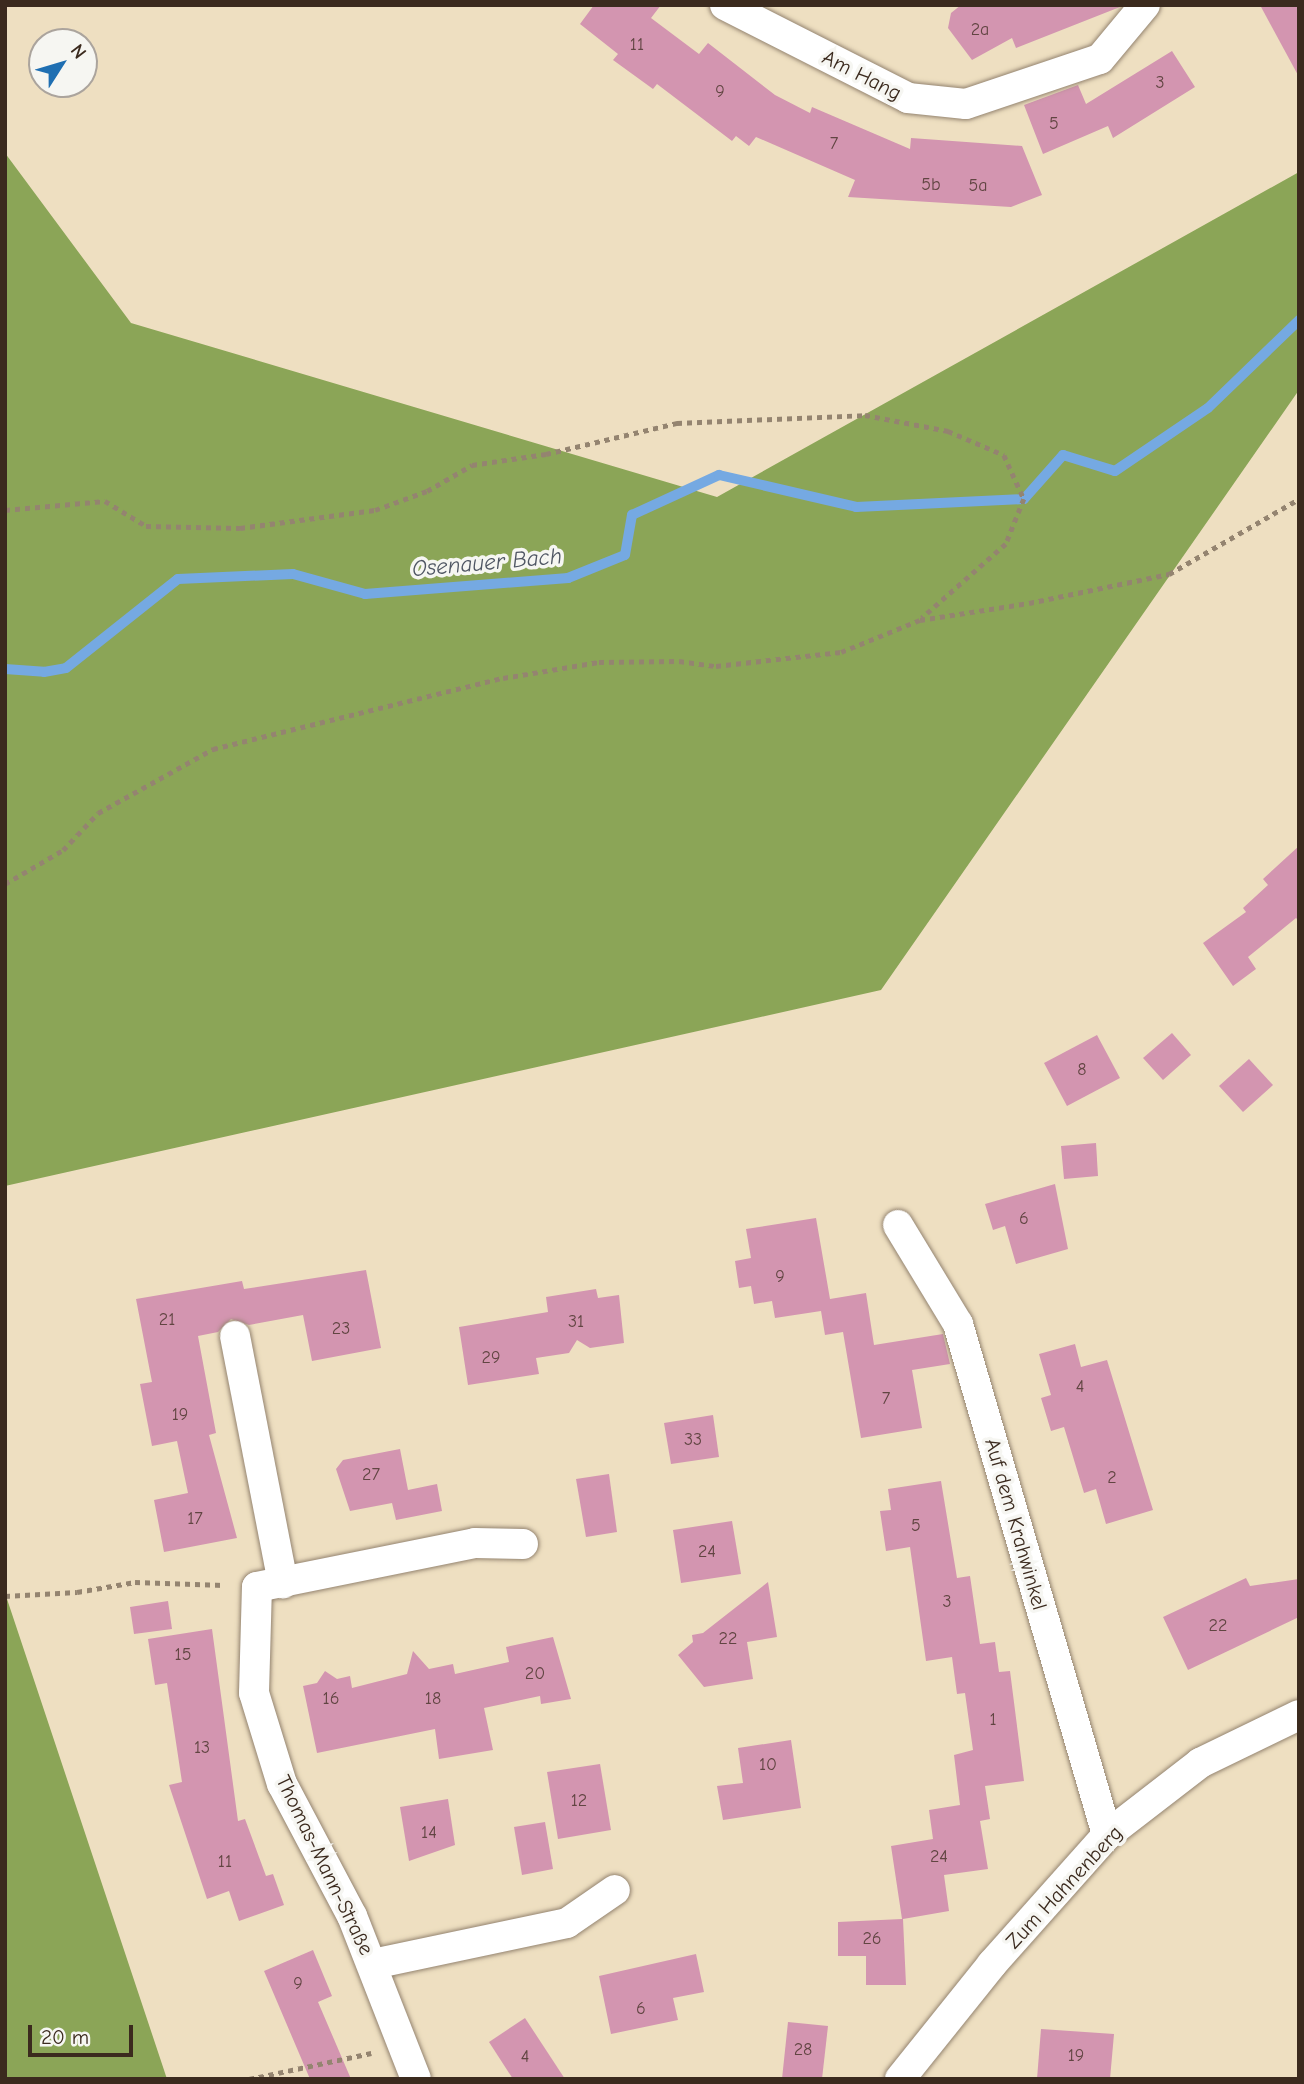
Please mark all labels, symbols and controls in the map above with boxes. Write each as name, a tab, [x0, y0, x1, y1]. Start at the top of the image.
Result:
house number: 2a	[971, 19, 989, 41]
north arrow	[28, 28, 98, 98]
house number: 11	[630, 34, 644, 56]
text: N	[66, 40, 91, 63]
street label: Am Hang	[818, 44, 906, 106]
house number: 3	[1155, 72, 1165, 94]
house number: 9	[715, 81, 725, 103]
house number: 5	[1049, 113, 1059, 135]
house number: 7	[830, 133, 838, 155]
house number: 5b	[921, 174, 941, 196]
house number: 5a	[968, 175, 988, 197]
water label: Osenauer Bach	[411, 543, 563, 583]
house number: 8	[1077, 1059, 1087, 1081]
house number: 6	[1019, 1208, 1029, 1230]
house number: 9	[775, 1266, 785, 1288]
house number: 21	[159, 1309, 175, 1331]
house number: 31	[568, 1311, 584, 1333]
house number: 23	[332, 1318, 350, 1340]
house number: 29	[482, 1347, 500, 1369]
house number: 4	[1076, 1376, 1084, 1398]
house number: 7	[882, 1388, 890, 1410]
house number: 19	[172, 1404, 188, 1426]
house number: 33	[684, 1429, 702, 1451]
street label: Auf dem Krahwinkel	[979, 1435, 1053, 1613]
house number: 27	[362, 1464, 380, 1486]
house number: 2	[1107, 1467, 1117, 1489]
house number: 17	[187, 1508, 203, 1530]
house number: 5	[911, 1515, 921, 1537]
house number: 24	[698, 1541, 716, 1563]
house number: 3	[942, 1591, 952, 1613]
house number: 22	[1209, 1615, 1227, 1637]
house number: 22	[719, 1628, 737, 1650]
house number: 15	[175, 1644, 191, 1666]
house number: 20	[525, 1663, 545, 1685]
house number: 16	[323, 1688, 339, 1710]
house number: 18	[425, 1688, 441, 1710]
house number: 1	[989, 1709, 997, 1731]
house number: 13	[194, 1737, 210, 1759]
house number: 10	[759, 1754, 777, 1776]
street label: Thomas-Mann-Straße	[271, 1771, 379, 1959]
house number: 12	[571, 1790, 587, 1812]
street label: Zum Hahnenberg	[1001, 1820, 1127, 1954]
house number: 14	[421, 1822, 437, 1844]
house number: 24	[930, 1846, 948, 1868]
house number: 11	[218, 1851, 232, 1873]
house number: 26	[862, 1928, 882, 1950]
house number: 9	[293, 1973, 303, 1995]
house number: 6	[636, 1998, 646, 2020]
scale bar	[32, 2010, 136, 2054]
text: 20 m	[41, 2025, 89, 2049]
house number: 28	[794, 2039, 812, 2061]
house number: 19	[1068, 2045, 1084, 2067]
house number: 4	[521, 2046, 529, 2068]

